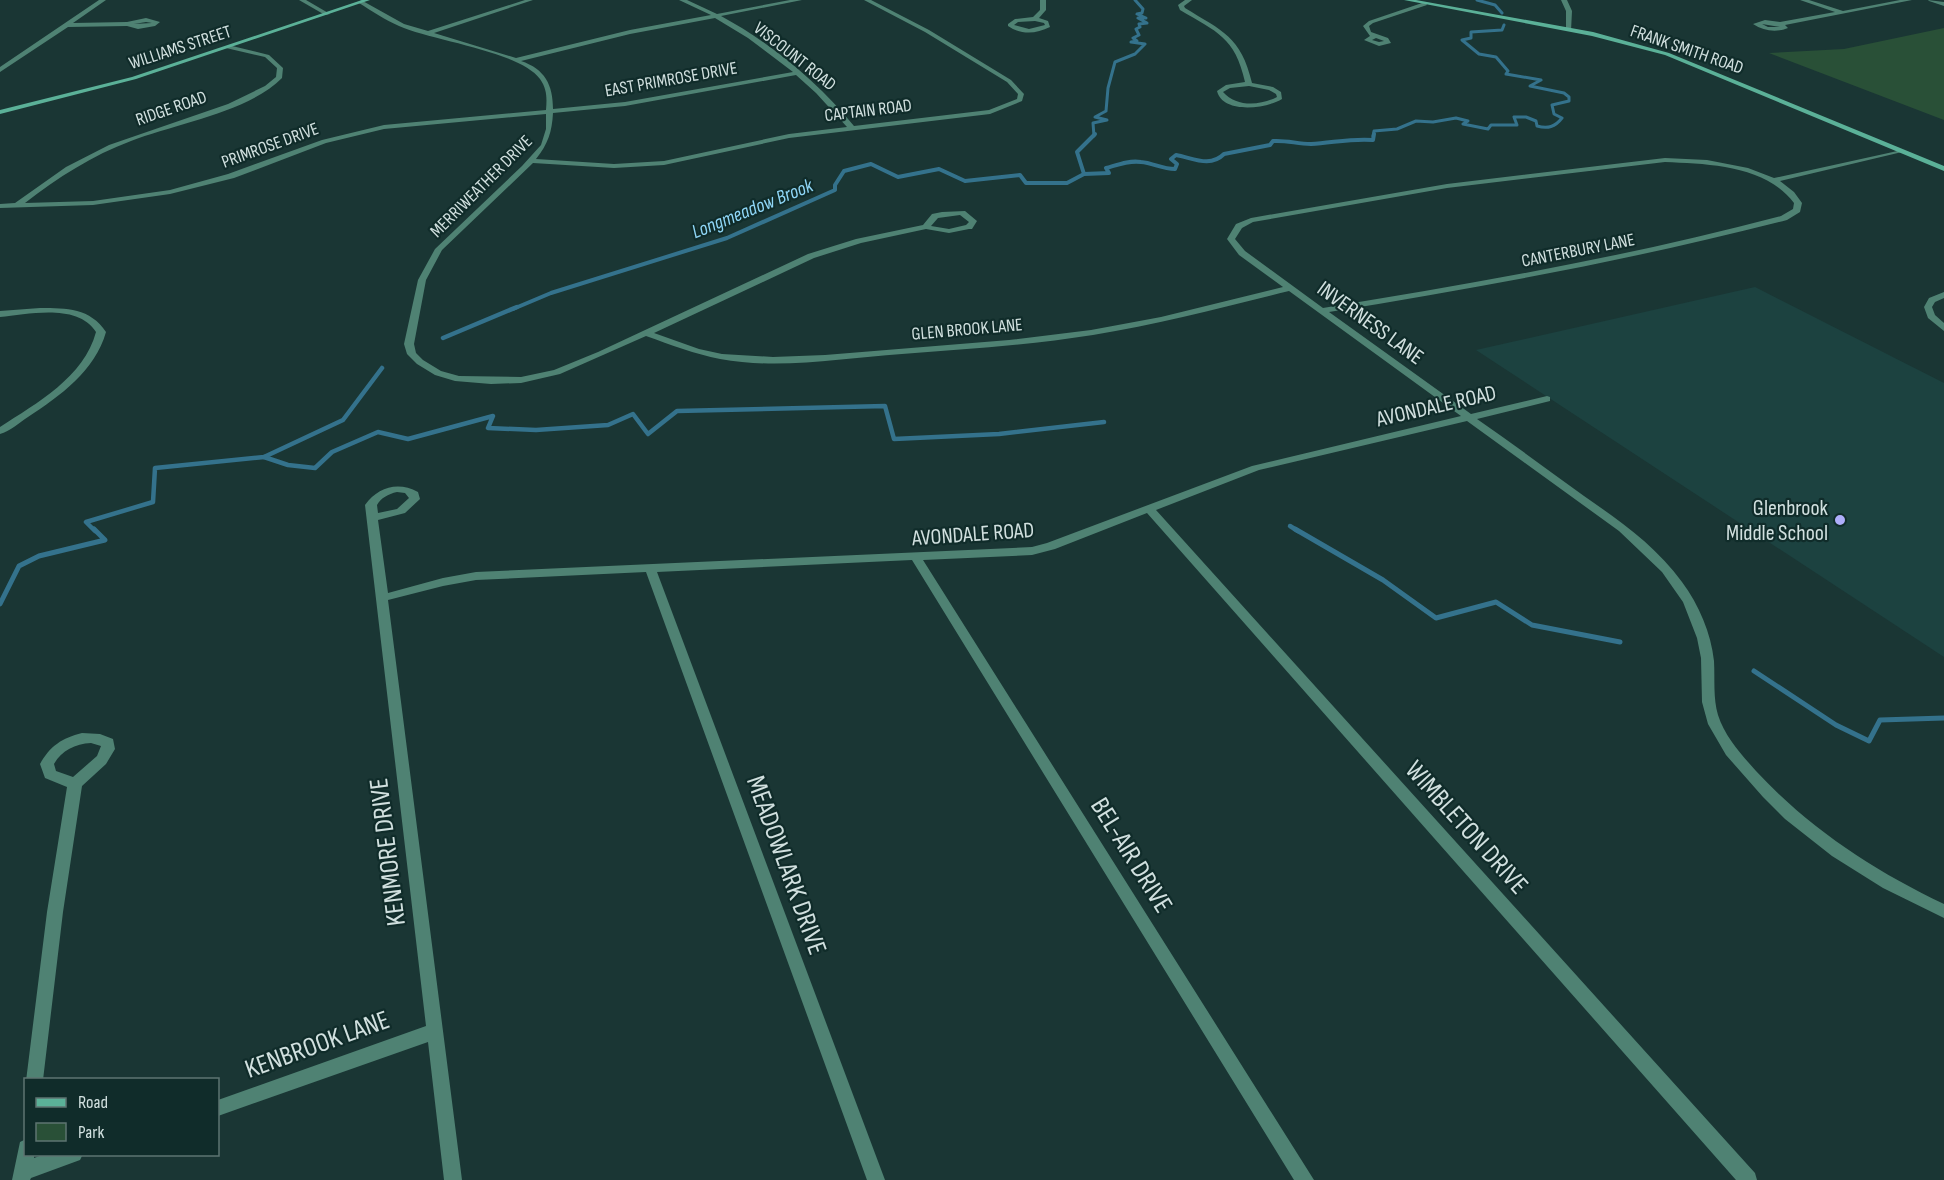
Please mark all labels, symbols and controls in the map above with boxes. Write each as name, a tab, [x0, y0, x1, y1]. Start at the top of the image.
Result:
street label: VISCOUNT ROAD	[749, 18, 840, 95]
street label: FRANK SMITH ROAD	[1628, 20, 1746, 79]
street label: WILLIAMS STREET	[126, 21, 234, 74]
street label: EAST PRIMROSE DRIVE	[603, 57, 739, 101]
street label: RIDGE ROAD	[133, 87, 209, 130]
street label: CAPTAIN ROAD	[823, 95, 913, 126]
street label: PRIMROSE DRIVE	[219, 118, 321, 173]
street label: MERRIWEATHER DRIVE	[426, 131, 537, 242]
water label: Longmeadow Brook	[688, 174, 817, 244]
street label: CANTERBURY LANE	[1520, 229, 1637, 272]
street label: INVERNESS LANE	[1312, 276, 1429, 371]
street label: GLEN BROOK LANE	[911, 314, 1023, 345]
street label: AVONDALE ROAD	[1373, 380, 1499, 434]
place label: Glenbrook Middle School	[1726, 495, 1829, 547]
marker: Glenbrook Middle School	[1833, 513, 1847, 527]
street label: AVONDALE ROAD	[910, 517, 1035, 552]
street label: WIMBLETON DRIVE	[1398, 754, 1535, 901]
street label: MEADOWLARK DRIVE	[739, 772, 833, 959]
street label: KENMORE DRIVE	[363, 776, 413, 928]
street label: BEL-AIR DRIVE	[1083, 792, 1179, 919]
street label: KENBROOK LANE	[241, 1004, 394, 1086]
legend	[24, 1078, 219, 1156]
text: Road	[78, 1092, 108, 1113]
text: Park	[78, 1122, 104, 1143]

